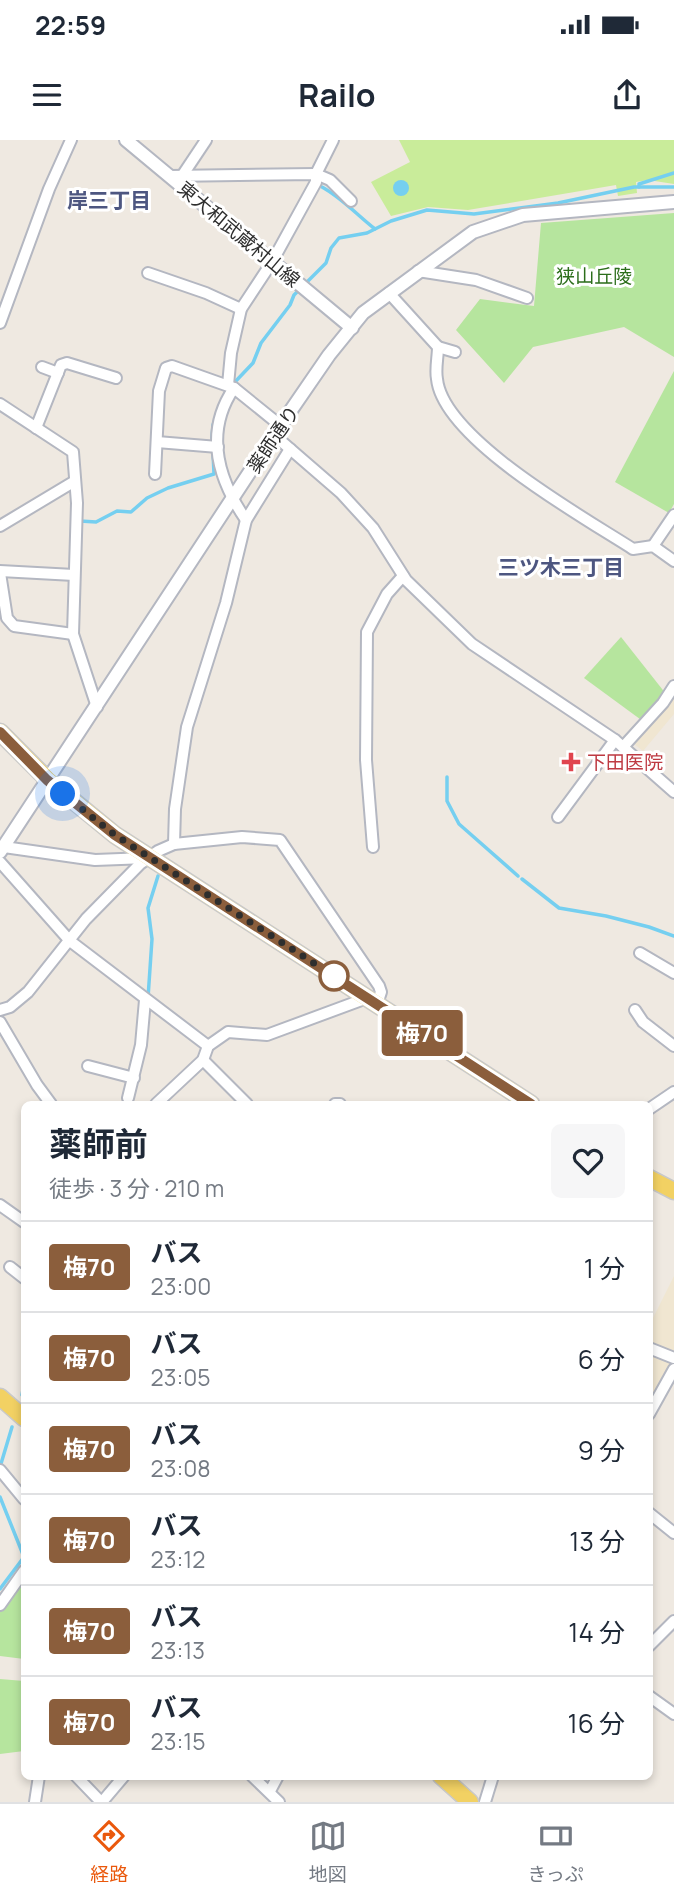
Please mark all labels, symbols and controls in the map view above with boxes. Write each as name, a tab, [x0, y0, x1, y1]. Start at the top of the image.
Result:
text: 22:59	[35, 7, 106, 43]
text: Railo	[298, 73, 376, 117]
icon: menu	[28, 76, 66, 114]
icon: share	[608, 76, 646, 114]
street label: 東大和武蔵村山線	[172, 175, 306, 293]
district label: 岸三丁目	[67, 186, 151, 214]
park label: 狭山丘陵	[556, 263, 632, 289]
street label: 薬師通り	[241, 400, 305, 478]
district label: 三ツ木三丁目	[498, 553, 624, 581]
place label: 下田医院	[587, 749, 663, 775]
marker: 下田医院	[561, 752, 581, 772]
your location	[45, 776, 80, 811]
unlabelled marker	[319, 961, 349, 991]
line badge: 梅70	[382, 1010, 462, 1056]
text: 梅70	[396, 1016, 448, 1049]
text: 薬師前	[49, 1121, 148, 1166]
button: heart	[551, 1124, 625, 1198]
text: 徒歩 · 3 分 · 210 m	[49, 1172, 224, 1204]
text: バス	[151, 1234, 203, 1270]
text: 梅70	[63, 1250, 116, 1283]
text: 1 分	[584, 1250, 625, 1286]
text: 23:00	[151, 1270, 211, 1302]
text: バス	[151, 1325, 203, 1361]
text: 梅70	[63, 1341, 116, 1374]
text: 6 分	[578, 1341, 625, 1377]
text: 23:05	[151, 1361, 211, 1393]
text: バス	[151, 1416, 203, 1452]
text: 梅70	[63, 1432, 116, 1465]
text: 9 分	[578, 1432, 625, 1468]
text: 23:08	[151, 1452, 211, 1484]
text: バス	[151, 1507, 203, 1543]
text: 梅70	[63, 1523, 116, 1556]
text: 13 分	[569, 1523, 625, 1559]
text: 23:12	[151, 1543, 205, 1575]
text: バス	[151, 1598, 203, 1634]
text: 梅70	[63, 1614, 116, 1647]
text: 14 分	[568, 1614, 625, 1650]
text: 23:13	[151, 1634, 205, 1666]
text: バス	[151, 1689, 203, 1725]
text: 梅70	[63, 1705, 116, 1738]
text: 16 分	[568, 1705, 625, 1741]
text: 23:15	[151, 1725, 206, 1757]
tab: 経路	[90, 1817, 128, 1887]
tab: 地図	[309, 1817, 347, 1887]
tab: きっぷ	[527, 1817, 584, 1887]

